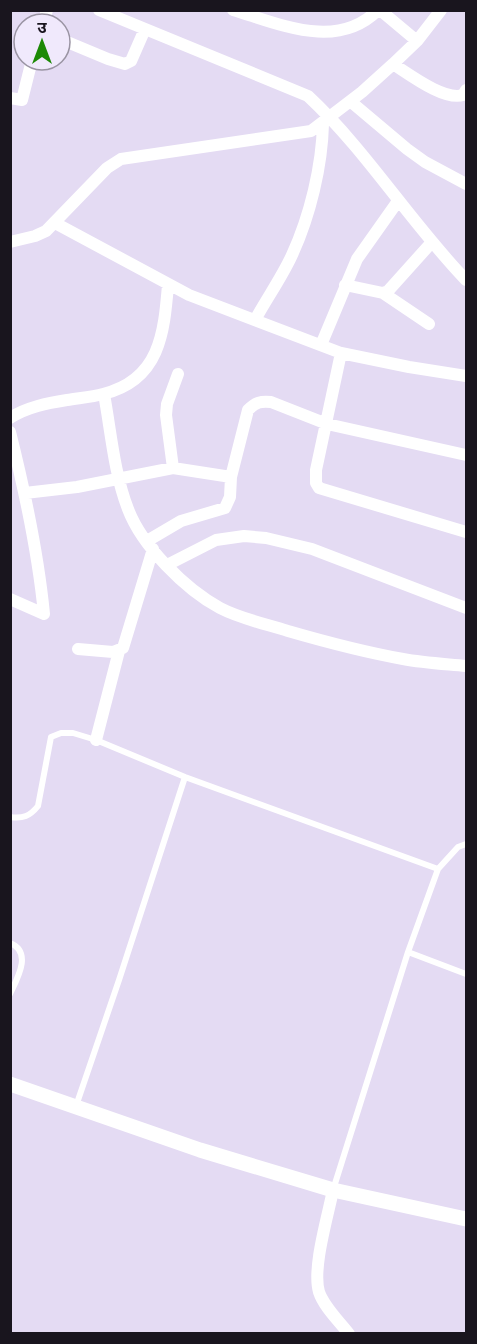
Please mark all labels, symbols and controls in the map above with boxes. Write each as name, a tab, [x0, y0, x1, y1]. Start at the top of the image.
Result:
north arrow	[12, 12, 72, 72]
text: उ	[37, 19, 47, 36]

